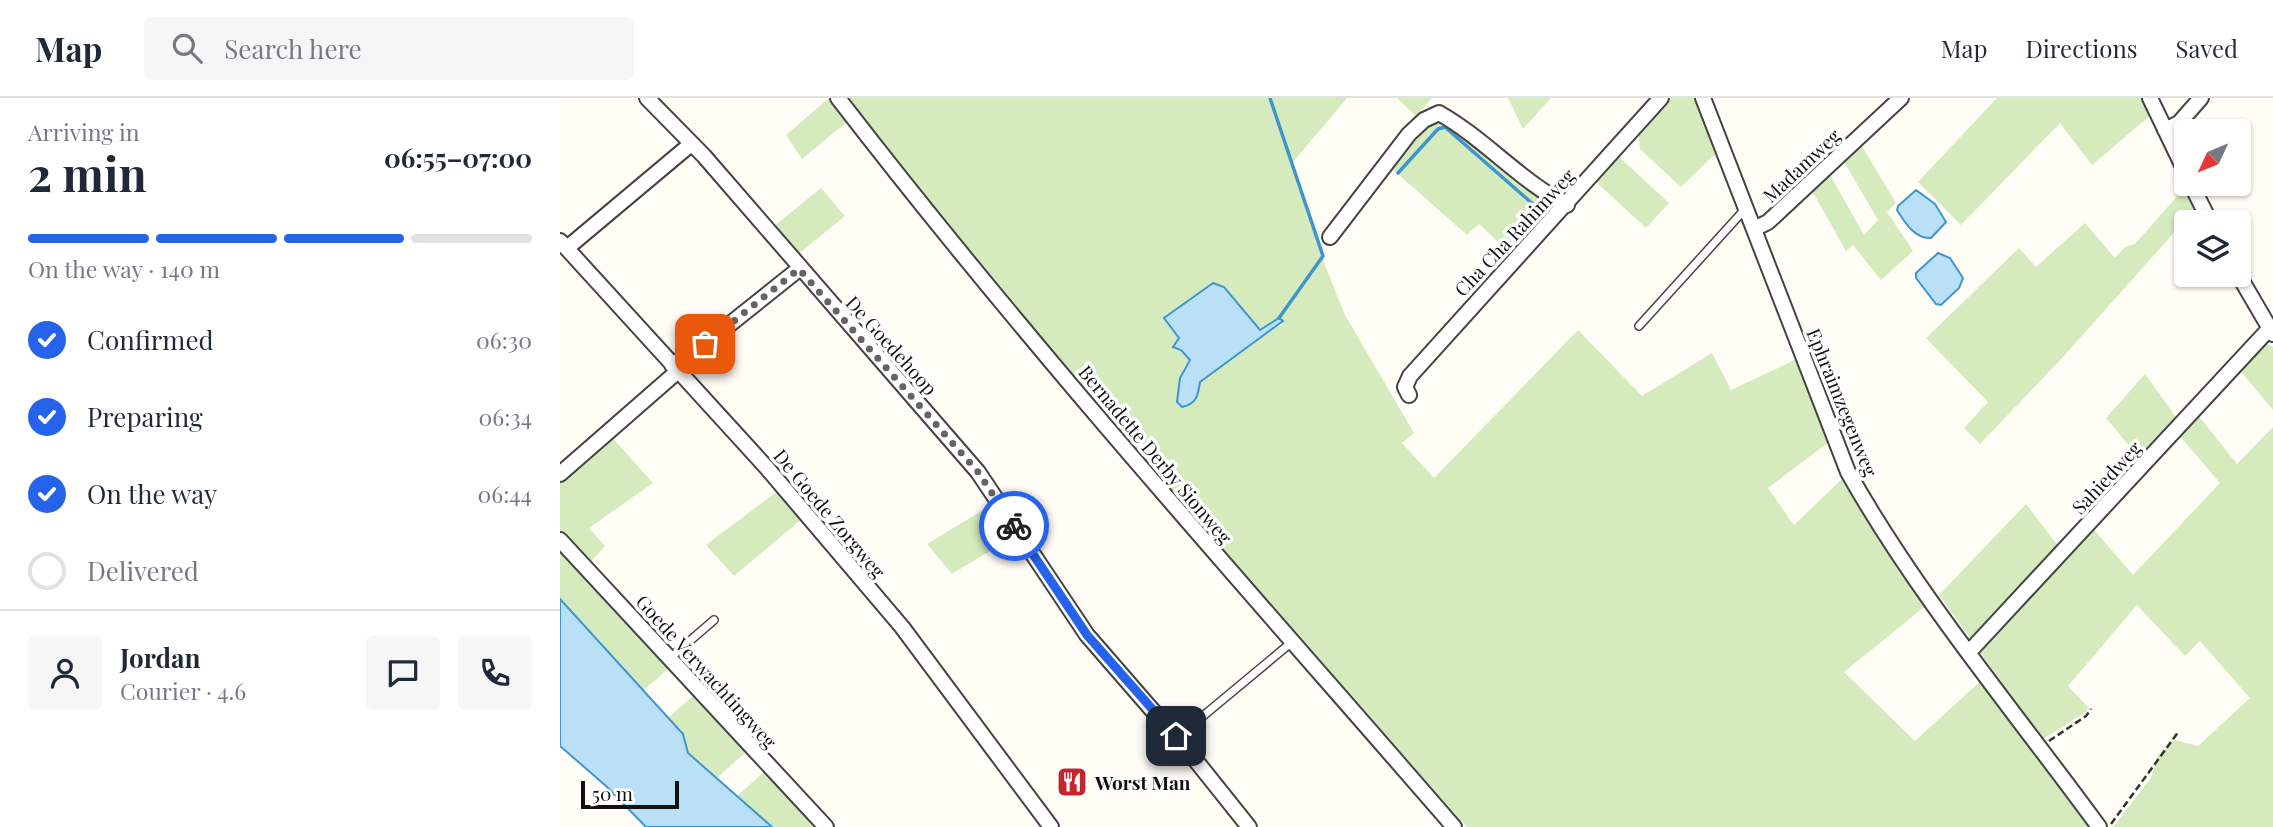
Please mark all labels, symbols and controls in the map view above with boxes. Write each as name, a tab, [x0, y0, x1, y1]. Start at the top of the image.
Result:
search box	[144, 17, 634, 80]
text: Map	[35, 26, 102, 70]
icon: search	[168, 29, 206, 67]
text: Search here	[224, 31, 362, 66]
text: Map	[1941, 32, 1987, 64]
text: Directions	[2025, 32, 2138, 64]
text: Saved	[2176, 32, 2238, 64]
text: Arriving in	[28, 116, 140, 147]
north arrow	[2174, 119, 2250, 196]
map controls	[2174, 119, 2251, 287]
street label: Madamweg	[1757, 122, 1845, 208]
text: 06:55–07:00	[384, 140, 532, 175]
text: 2 min	[28, 142, 147, 204]
street label: Cha Cha Rahimweg	[1448, 163, 1580, 301]
button: layers	[2174, 210, 2251, 287]
text: On the way · 140 m	[28, 253, 220, 284]
street label: De Goedehoop	[840, 290, 944, 400]
pin	[675, 314, 735, 374]
icon: check	[28, 321, 66, 359]
text: Confirmed	[87, 322, 214, 357]
text: 06:30	[476, 324, 532, 355]
street label: Ephraimzegenweg	[1801, 324, 1885, 480]
icon: bag	[686, 325, 724, 363]
street label: Bernadette Derby Sionweg	[1074, 359, 1238, 549]
icon: check	[28, 398, 66, 436]
text: Preparing	[87, 399, 203, 434]
text: 06:34	[478, 401, 532, 432]
street label: Sahiedweg	[2065, 435, 2147, 519]
street label: De Goede Zorgweg	[768, 443, 892, 583]
icon: check	[28, 475, 66, 513]
text: On the way	[87, 476, 217, 511]
text: 06:44	[477, 478, 532, 509]
courier	[979, 491, 1049, 561]
icon: bike	[995, 507, 1033, 545]
text: Delivered	[87, 553, 199, 588]
street label: Goede Verwachtingweg	[631, 588, 783, 754]
button: person	[28, 636, 102, 710]
button: chat	[366, 636, 440, 710]
button: phone	[458, 636, 532, 710]
text: Jordan	[120, 640, 200, 675]
text: Courier · 4.6	[120, 675, 246, 706]
pin	[1146, 706, 1206, 766]
icon: home	[1157, 717, 1195, 755]
restaurant icon: Worst Man	[1055, 765, 1089, 799]
place label: Worst Man	[1094, 769, 1191, 795]
scale bar	[581, 778, 679, 810]
text: 50 m	[592, 780, 633, 806]

